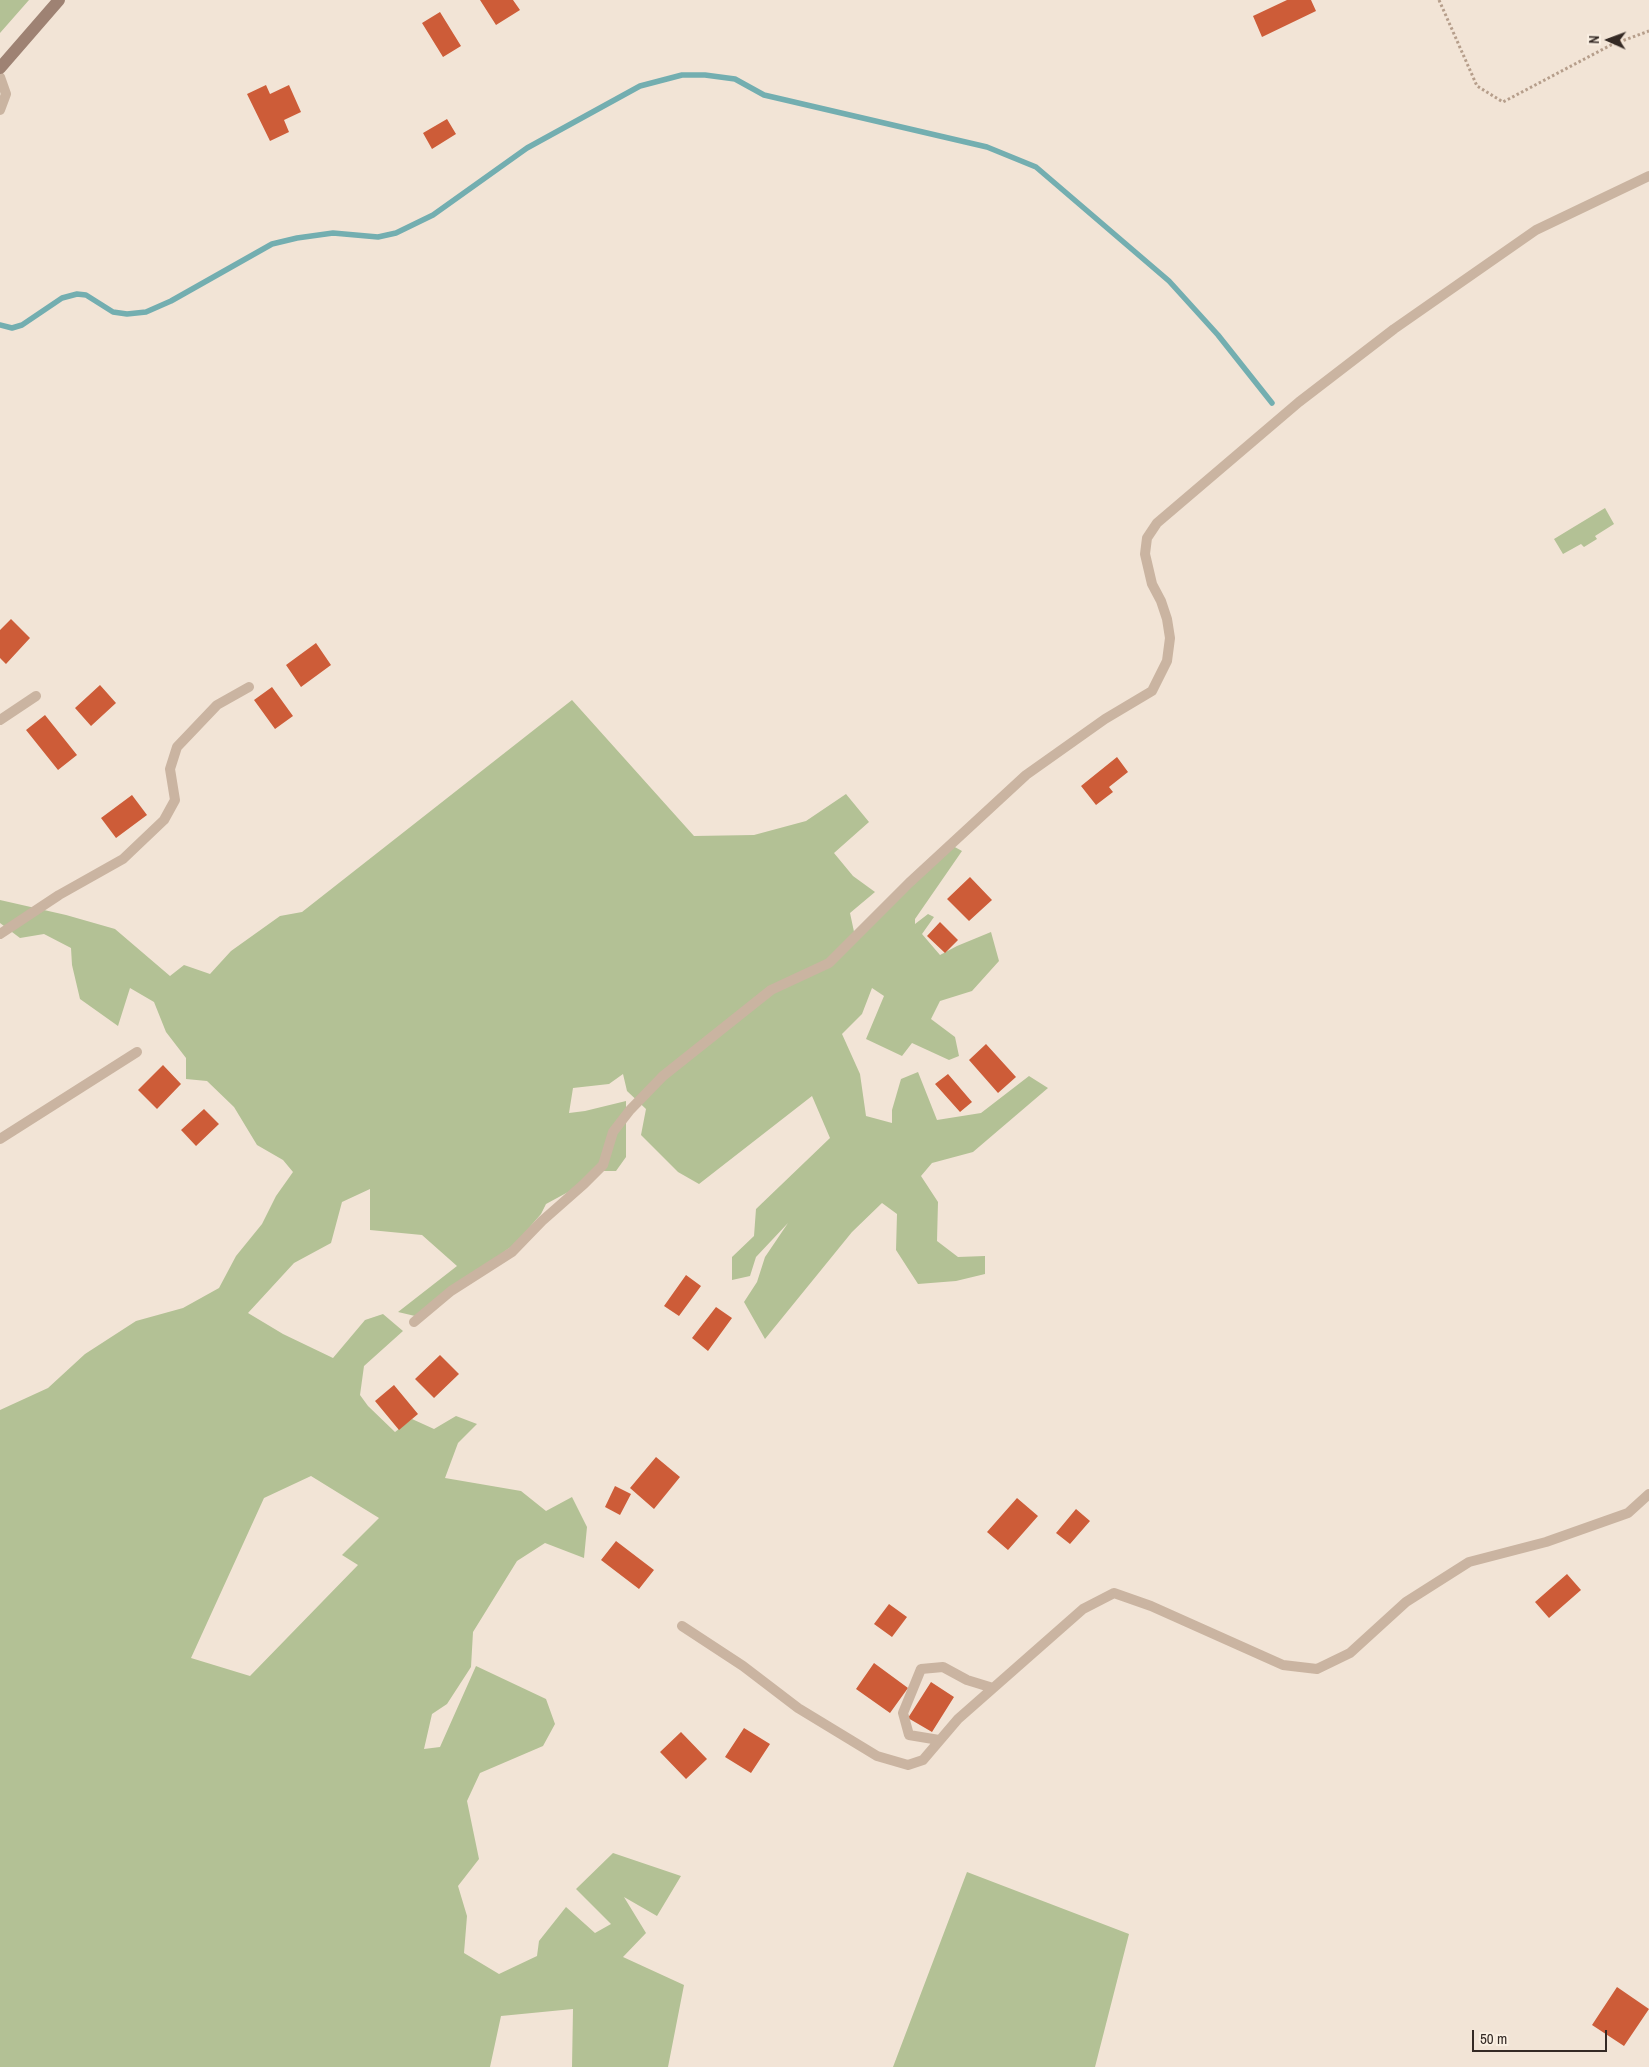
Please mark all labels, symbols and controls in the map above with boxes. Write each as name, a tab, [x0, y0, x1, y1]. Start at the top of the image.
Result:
north arrow	[1584, 15, 1634, 65]
text: N	[1585, 35, 1603, 44]
scale bar	[1474, 2020, 1609, 2052]
text: 50 m	[1480, 2028, 1507, 2049]

